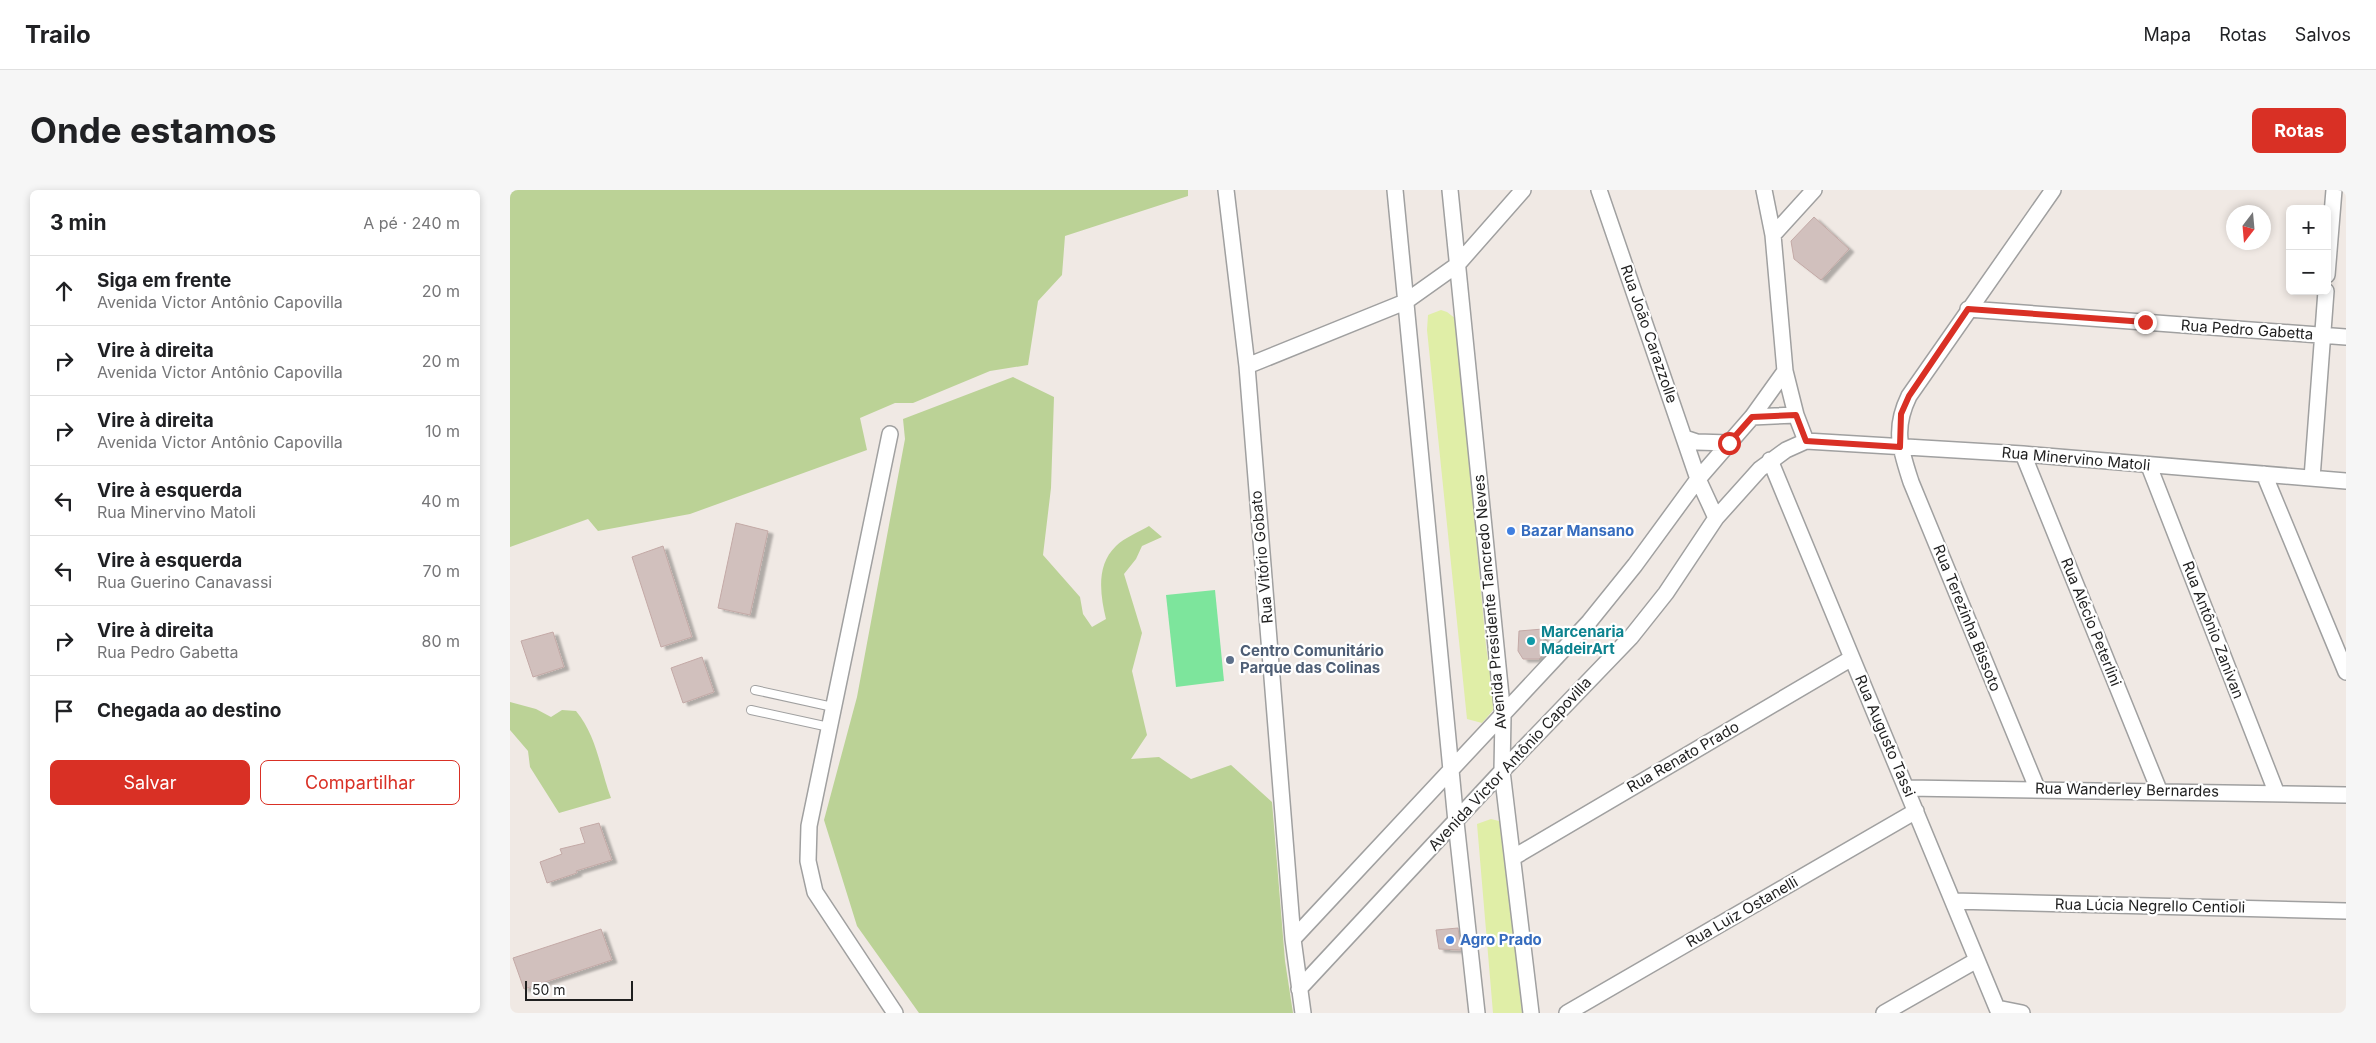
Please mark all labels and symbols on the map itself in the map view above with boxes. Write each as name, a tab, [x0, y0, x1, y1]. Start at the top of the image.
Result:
north arrow	[2226, 205, 2271, 250]
street label: Rua João Carazzolle	[1617, 262, 1682, 406]
route end	[2134, 311, 2157, 334]
street label: Rua Pedro Gabetta	[2180, 315, 2314, 344]
route start	[1718, 432, 1741, 455]
street label: Rua Minervino Matoli	[2001, 443, 2151, 474]
street label: Avenida Presidente Tancredo Neves	[1469, 474, 1510, 730]
street label: Rua Vitório Gobato	[1246, 490, 1277, 624]
place label: Bazar Mansano	[1521, 521, 1634, 540]
marker: Bazar Mansano	[1505, 525, 1517, 537]
street label: Rua Terezinha Bissoto	[1929, 542, 2006, 694]
street label: Rua Alécio Peterlini	[2057, 555, 2126, 689]
street label: Rua Antônio Zanivan	[2178, 558, 2248, 701]
place label: Marcenaria MadeirArt	[1541, 622, 1624, 658]
marker: Marcenaria MadeirArt	[1525, 635, 1537, 647]
place label: Centro Comunitário Parque das Colinas	[1240, 641, 1384, 677]
marker: Centro Comunitário Parque das Colinas	[1224, 654, 1236, 666]
street label: Rua Augusto Tassi	[1851, 672, 1920, 800]
street label: Avenida Victor Antônio Capovilla	[1424, 673, 1595, 854]
street label: Rua Renato Prado	[1623, 717, 1742, 796]
street label: Rua Wanderley Bernardes	[2035, 778, 2219, 801]
street label: Rua Luiz Ostanelli	[1682, 872, 1801, 951]
street label: Rua Lúcia Negrello Centioli	[2055, 894, 2245, 917]
place label: Agro Prado	[1460, 930, 1542, 949]
marker: Agro Prado	[1444, 934, 1456, 946]
scale bar	[525, 978, 632, 1001]

